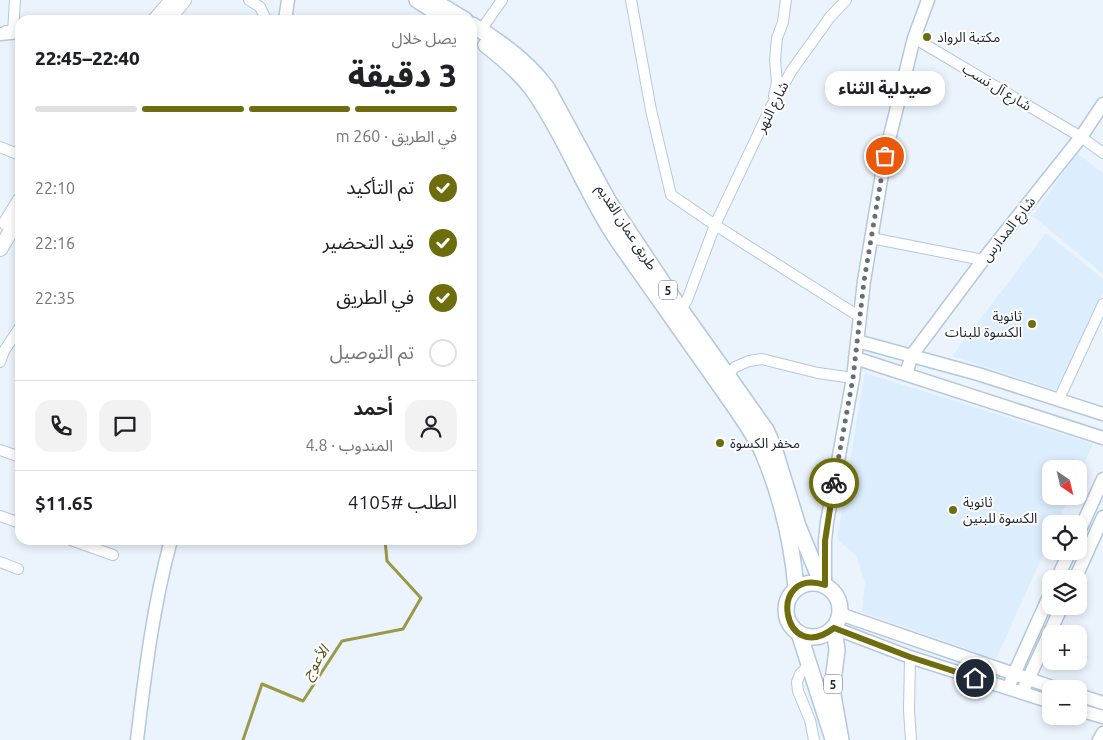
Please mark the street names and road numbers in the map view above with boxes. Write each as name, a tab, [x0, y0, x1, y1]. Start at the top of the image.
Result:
street label: شارع آل نسب	[958, 60, 1034, 116]
street label: شارع النهر	[752, 79, 794, 137]
street label: طريق عمان القديم	[591, 181, 661, 274]
street label: شارع المدارس	[978, 193, 1041, 266]
road number: 5	[659, 280, 677, 300]
road number: 5	[824, 674, 842, 694]

